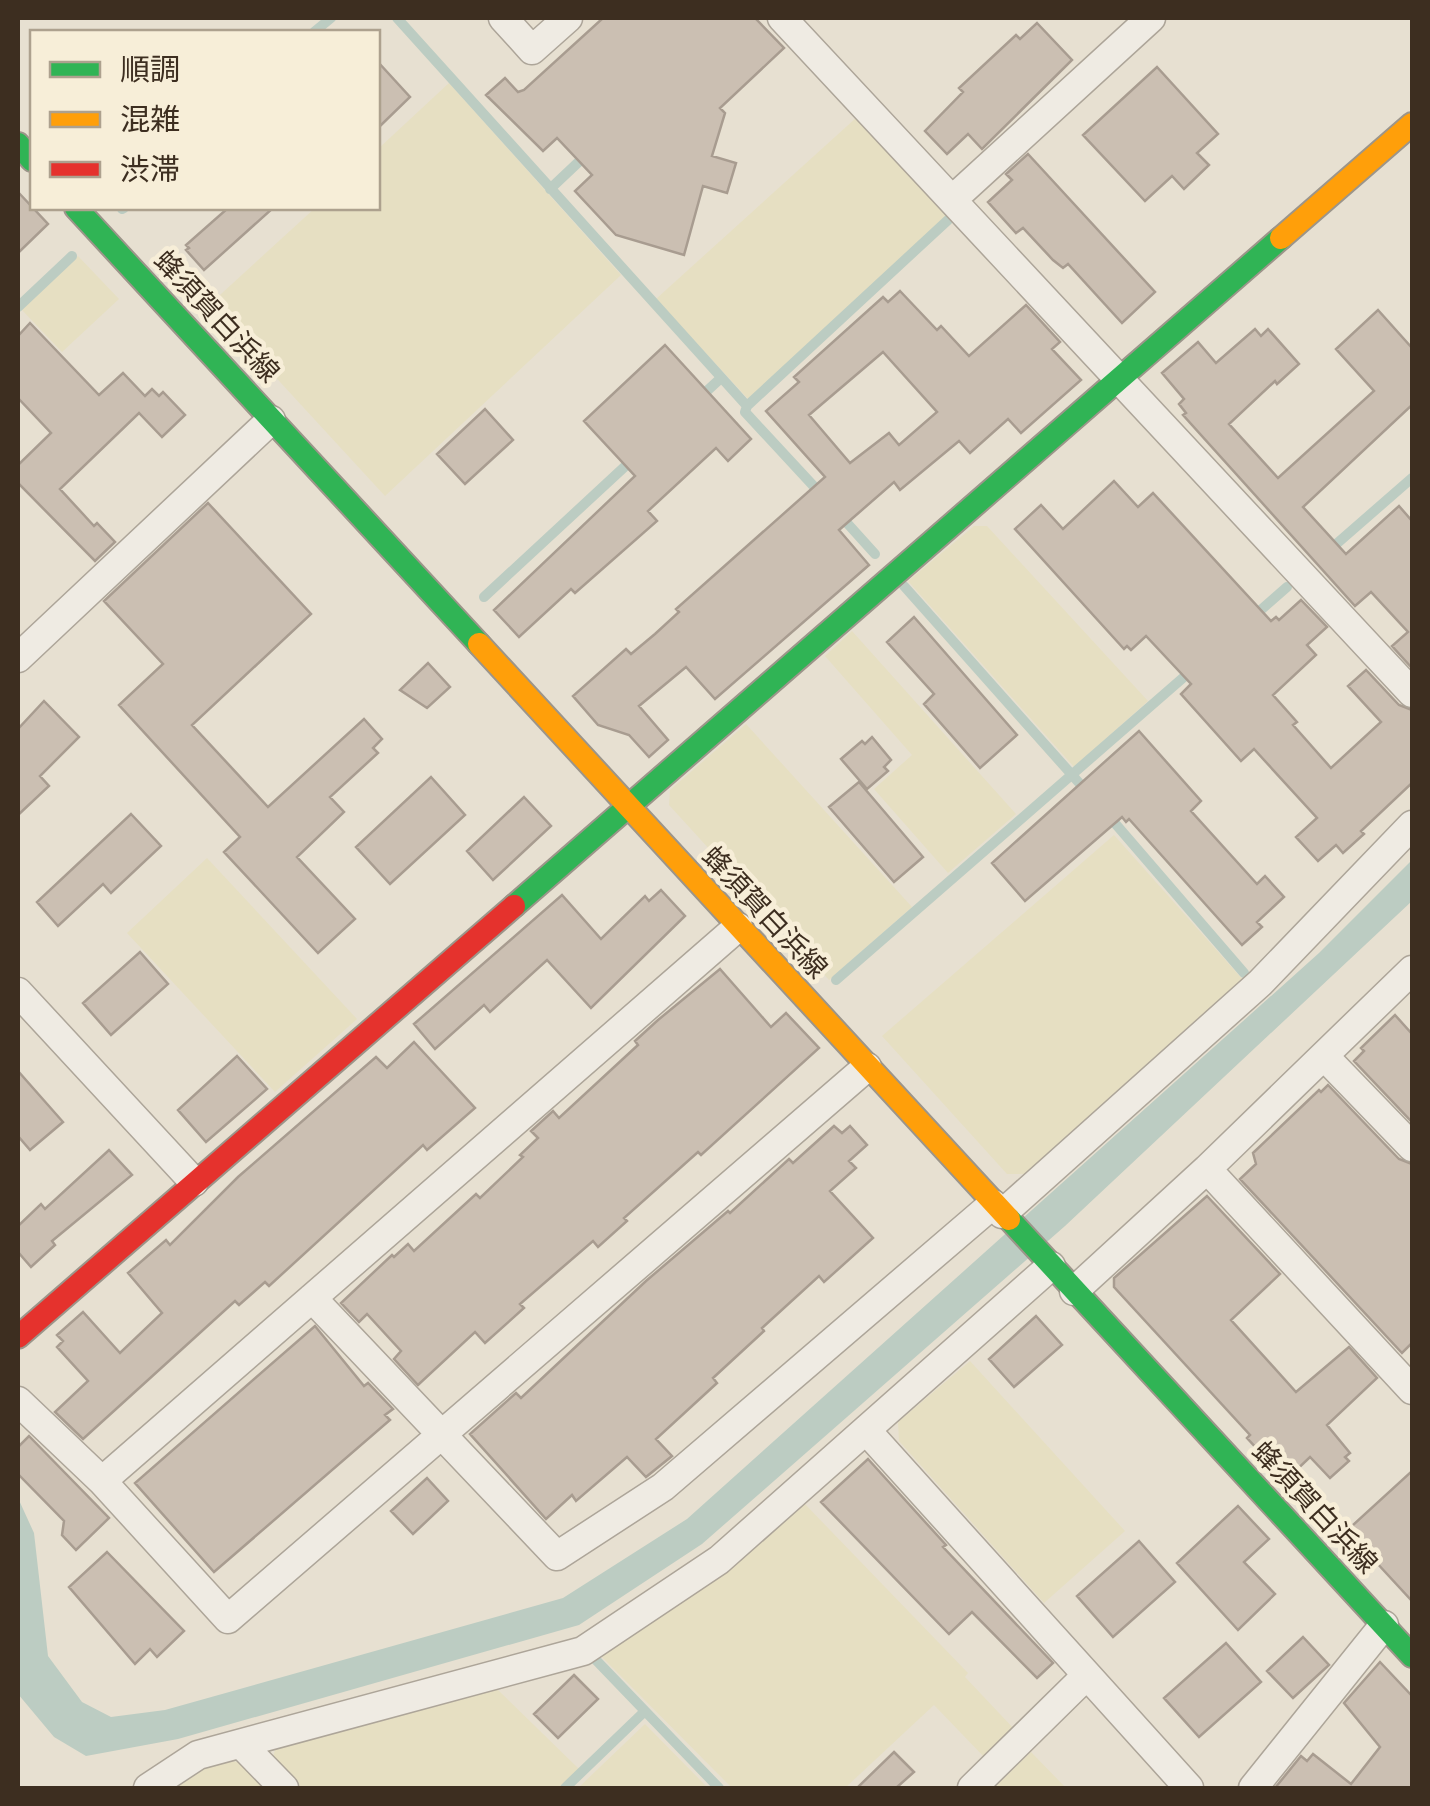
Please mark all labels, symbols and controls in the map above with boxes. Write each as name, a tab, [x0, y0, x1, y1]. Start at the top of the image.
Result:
legend	[30, 30, 380, 210]
text: 順調	[120, 52, 180, 87]
text: 混雑	[120, 102, 180, 137]
text: 渋滞	[120, 152, 180, 187]
street label: 蜂須賀白浜線	[147, 244, 286, 389]
street label: 蜂須賀白浜線	[695, 840, 834, 985]
street label: 蜂須賀白浜線	[1245, 1435, 1384, 1580]

